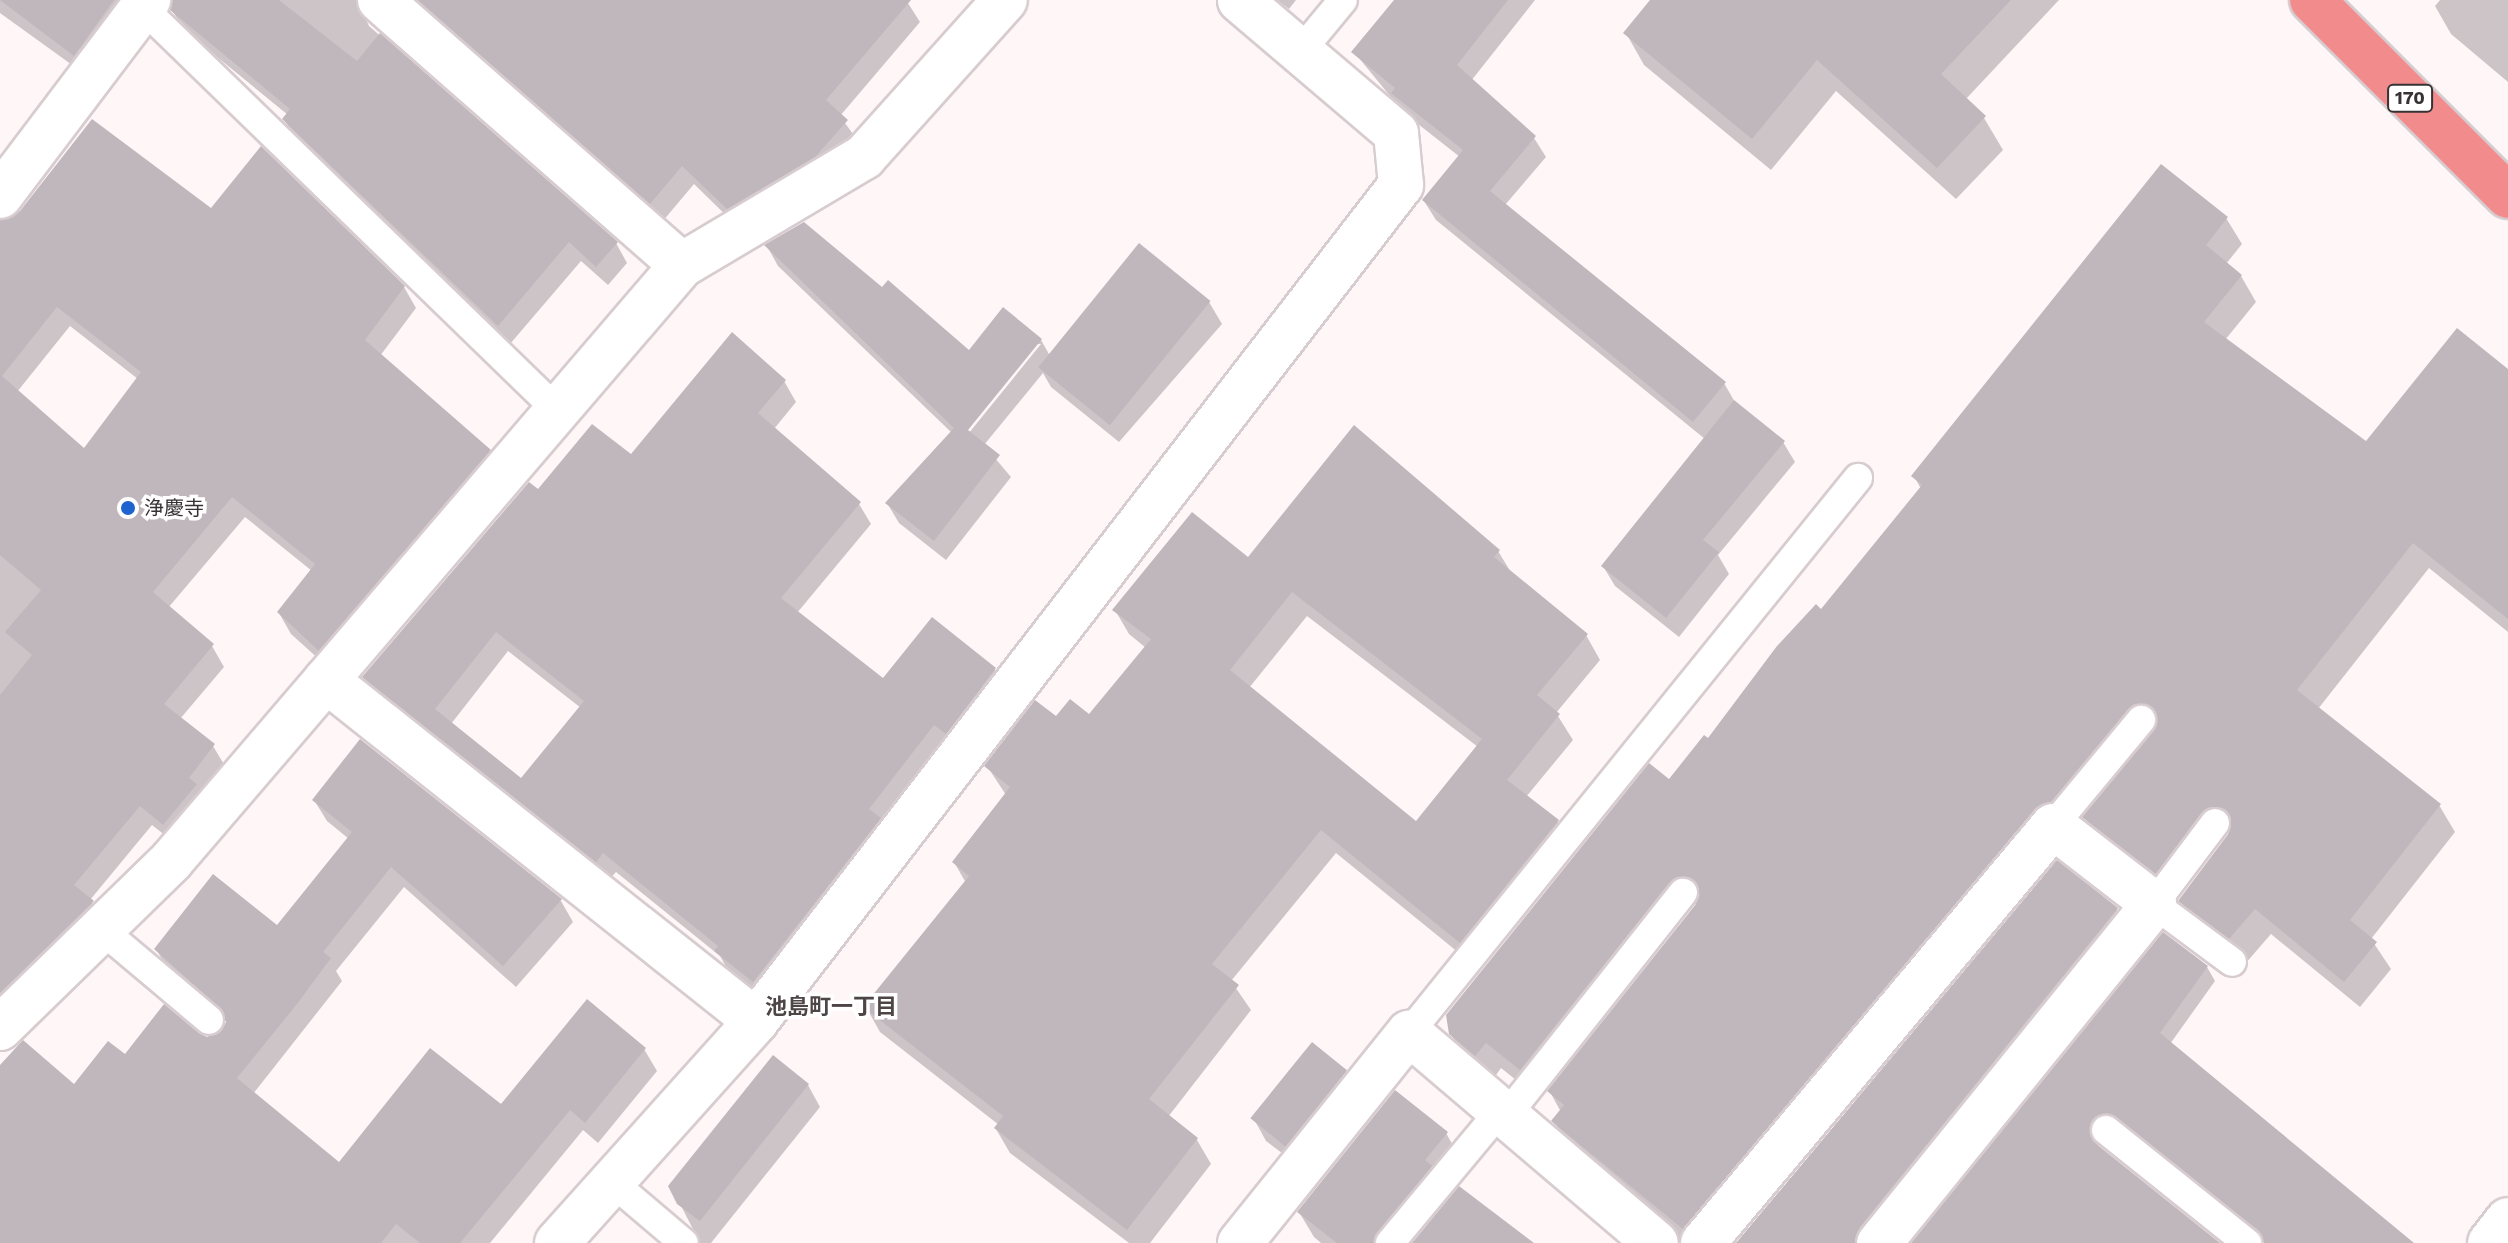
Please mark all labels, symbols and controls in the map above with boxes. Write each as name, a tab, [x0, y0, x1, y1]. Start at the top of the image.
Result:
road number: 170	[2386, 84, 2434, 112]
place label: 浄慶寺	[144, 496, 204, 520]
marker: 浄慶寺	[119, 499, 137, 517]
district label: 池島町一丁目	[765, 994, 897, 1020]

